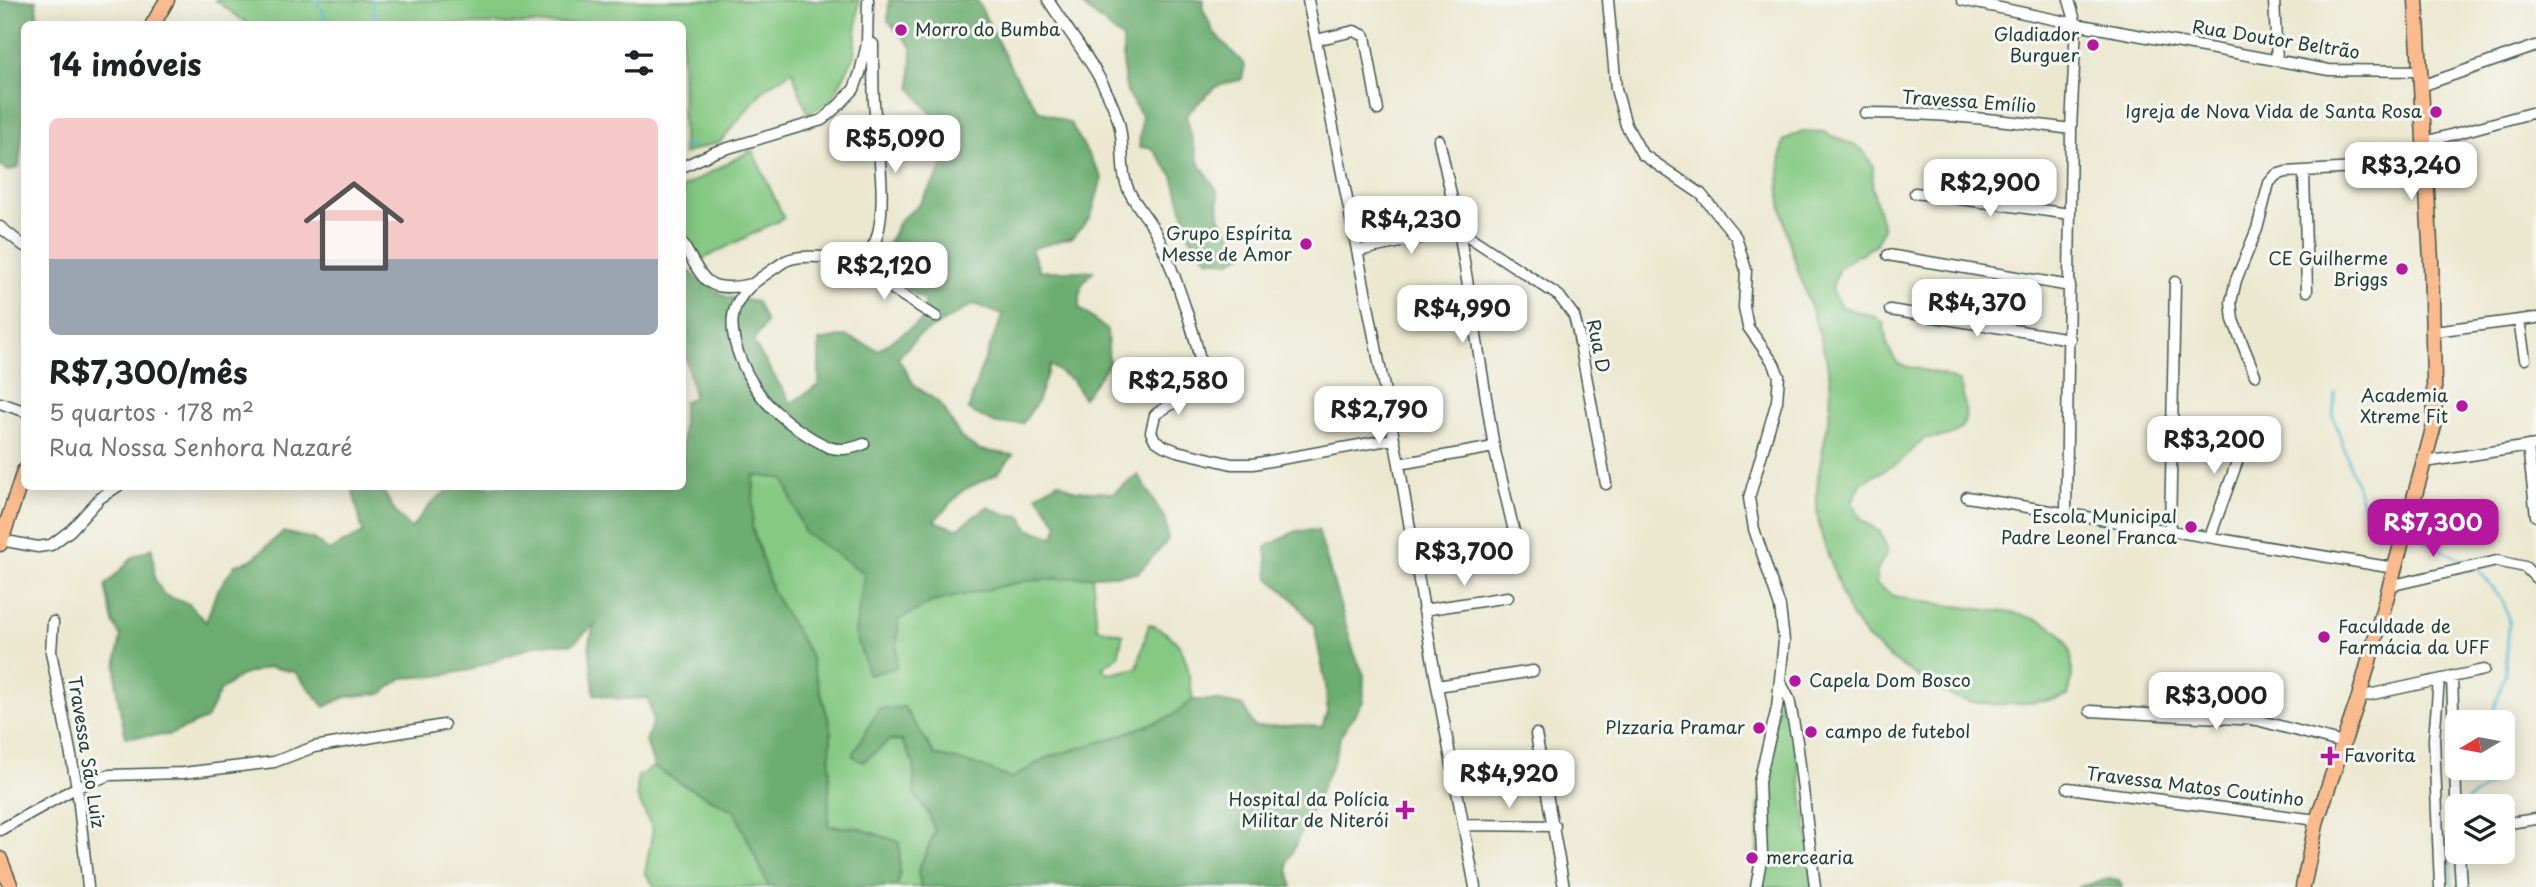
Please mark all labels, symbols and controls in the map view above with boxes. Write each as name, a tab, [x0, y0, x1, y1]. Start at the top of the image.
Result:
street label: Rua Doutor Beltrão	[2191, 12, 2362, 65]
place label: Morro do Bumba	[915, 15, 1061, 42]
place label: Gladiador Burguer	[1994, 20, 2080, 68]
marker: Morro do Bumba	[893, 22, 909, 38]
marker: Gladiador Burguer	[2085, 37, 2101, 53]
text: 14 imóveis	[49, 41, 202, 86]
icon: filters	[620, 44, 658, 82]
street label: Travessa Emílio	[1901, 82, 2037, 119]
place label: Igreja de Nova Vida de Santa Rosa	[2125, 97, 2423, 124]
marker: Igreja de Nova Vida de Santa Rosa	[2428, 104, 2444, 120]
pin: R$5,090	[830, 116, 960, 175]
text: R$5,090	[845, 120, 945, 155]
pin: R$3,240	[2346, 142, 2476, 202]
text: R$3,240	[2361, 147, 2461, 182]
pin: R$2,900	[1925, 160, 2055, 219]
icon: home	[291, 163, 417, 289]
text: R$2,900	[1940, 164, 2040, 199]
pin: R$4,230	[1346, 196, 1476, 256]
text: R$4,230	[1361, 201, 1461, 236]
place label: Grupo Espírita Messe de Amor	[1161, 219, 1293, 267]
marker: Grupo Espírita Messe de Amor	[1298, 236, 1314, 252]
pin: R$2,120	[819, 243, 949, 302]
place label: CE Guilherme Briggs	[2268, 244, 2388, 292]
text: R$2,120	[837, 247, 931, 282]
marker: CE Guilherme Briggs	[2394, 261, 2410, 277]
pin: R$4,370	[1912, 280, 2042, 339]
text: R$4,370	[1928, 284, 2026, 319]
pin: R$4,990	[1397, 286, 1527, 345]
text: R$4,990	[1413, 290, 1511, 325]
street label: Rua D	[1581, 317, 1618, 375]
text: R$7,300/mês	[49, 349, 248, 394]
pin: R$2,580	[1113, 358, 1243, 417]
text: R$2,580	[1128, 362, 1228, 397]
place label: Academia Xtreme Fit	[2360, 381, 2448, 429]
pin: R$2,790	[1314, 386, 1444, 446]
text: R$2,790	[1330, 391, 1428, 426]
text: 5 quartos · 178 m²	[49, 394, 254, 429]
marker: Academia Xtreme Fit	[2454, 398, 2470, 414]
pin: R$3,200	[2149, 416, 2279, 476]
text: R$3,200	[2163, 421, 2265, 456]
text: Rua Nossa Senhora Nazaré	[49, 429, 353, 464]
pin: R$7,300	[2368, 500, 2498, 559]
place label: Escola Municipal Padre Leonel Franca	[2001, 502, 2178, 550]
text: R$7,300	[2384, 504, 2482, 539]
marker: Escola Municipal Padre Leonel Franca	[2183, 519, 2199, 535]
pin: R$3,700	[1399, 528, 1529, 588]
text: R$3,700	[1414, 533, 1514, 568]
place label: Faculdade de Farmácia da UFF	[2338, 612, 2490, 660]
marker: Faculdade de Farmácia da UFF	[2316, 629, 2332, 645]
place label: Capela Dom Bosco	[1809, 666, 1971, 693]
pin: R$3,000	[2151, 672, 2281, 732]
marker: Capela Dom Bosco	[1787, 673, 1803, 689]
street label: Travessa São Luiz	[62, 674, 113, 830]
text: R$3,000	[2165, 677, 2267, 712]
north arrow	[2445, 710, 2515, 780]
map controls	[2445, 710, 2515, 864]
place label: PIzzaria Pramar	[1605, 713, 1746, 740]
place label: campo de futebol	[1825, 717, 1970, 744]
marker: PIzzaria Pramar	[1751, 720, 1767, 736]
marker: campo de futebol	[1803, 724, 1819, 740]
place label: Favorita	[2344, 741, 2416, 768]
marker: Favorita	[2322, 748, 2338, 764]
pin: R$4,920	[1444, 750, 1574, 810]
text: R$4,920	[1460, 755, 1558, 790]
street label: Travessa Matos Coutinho	[2085, 759, 2306, 812]
place label: Hospital da Polícia Militar de Niterói	[1229, 785, 1389, 833]
button: layers	[2445, 794, 2515, 864]
marker: Hospital da Polícia Militar de Niterói	[1395, 800, 1415, 820]
place label: mercearia	[1766, 843, 1854, 870]
marker: mercearia	[1744, 850, 1760, 866]

